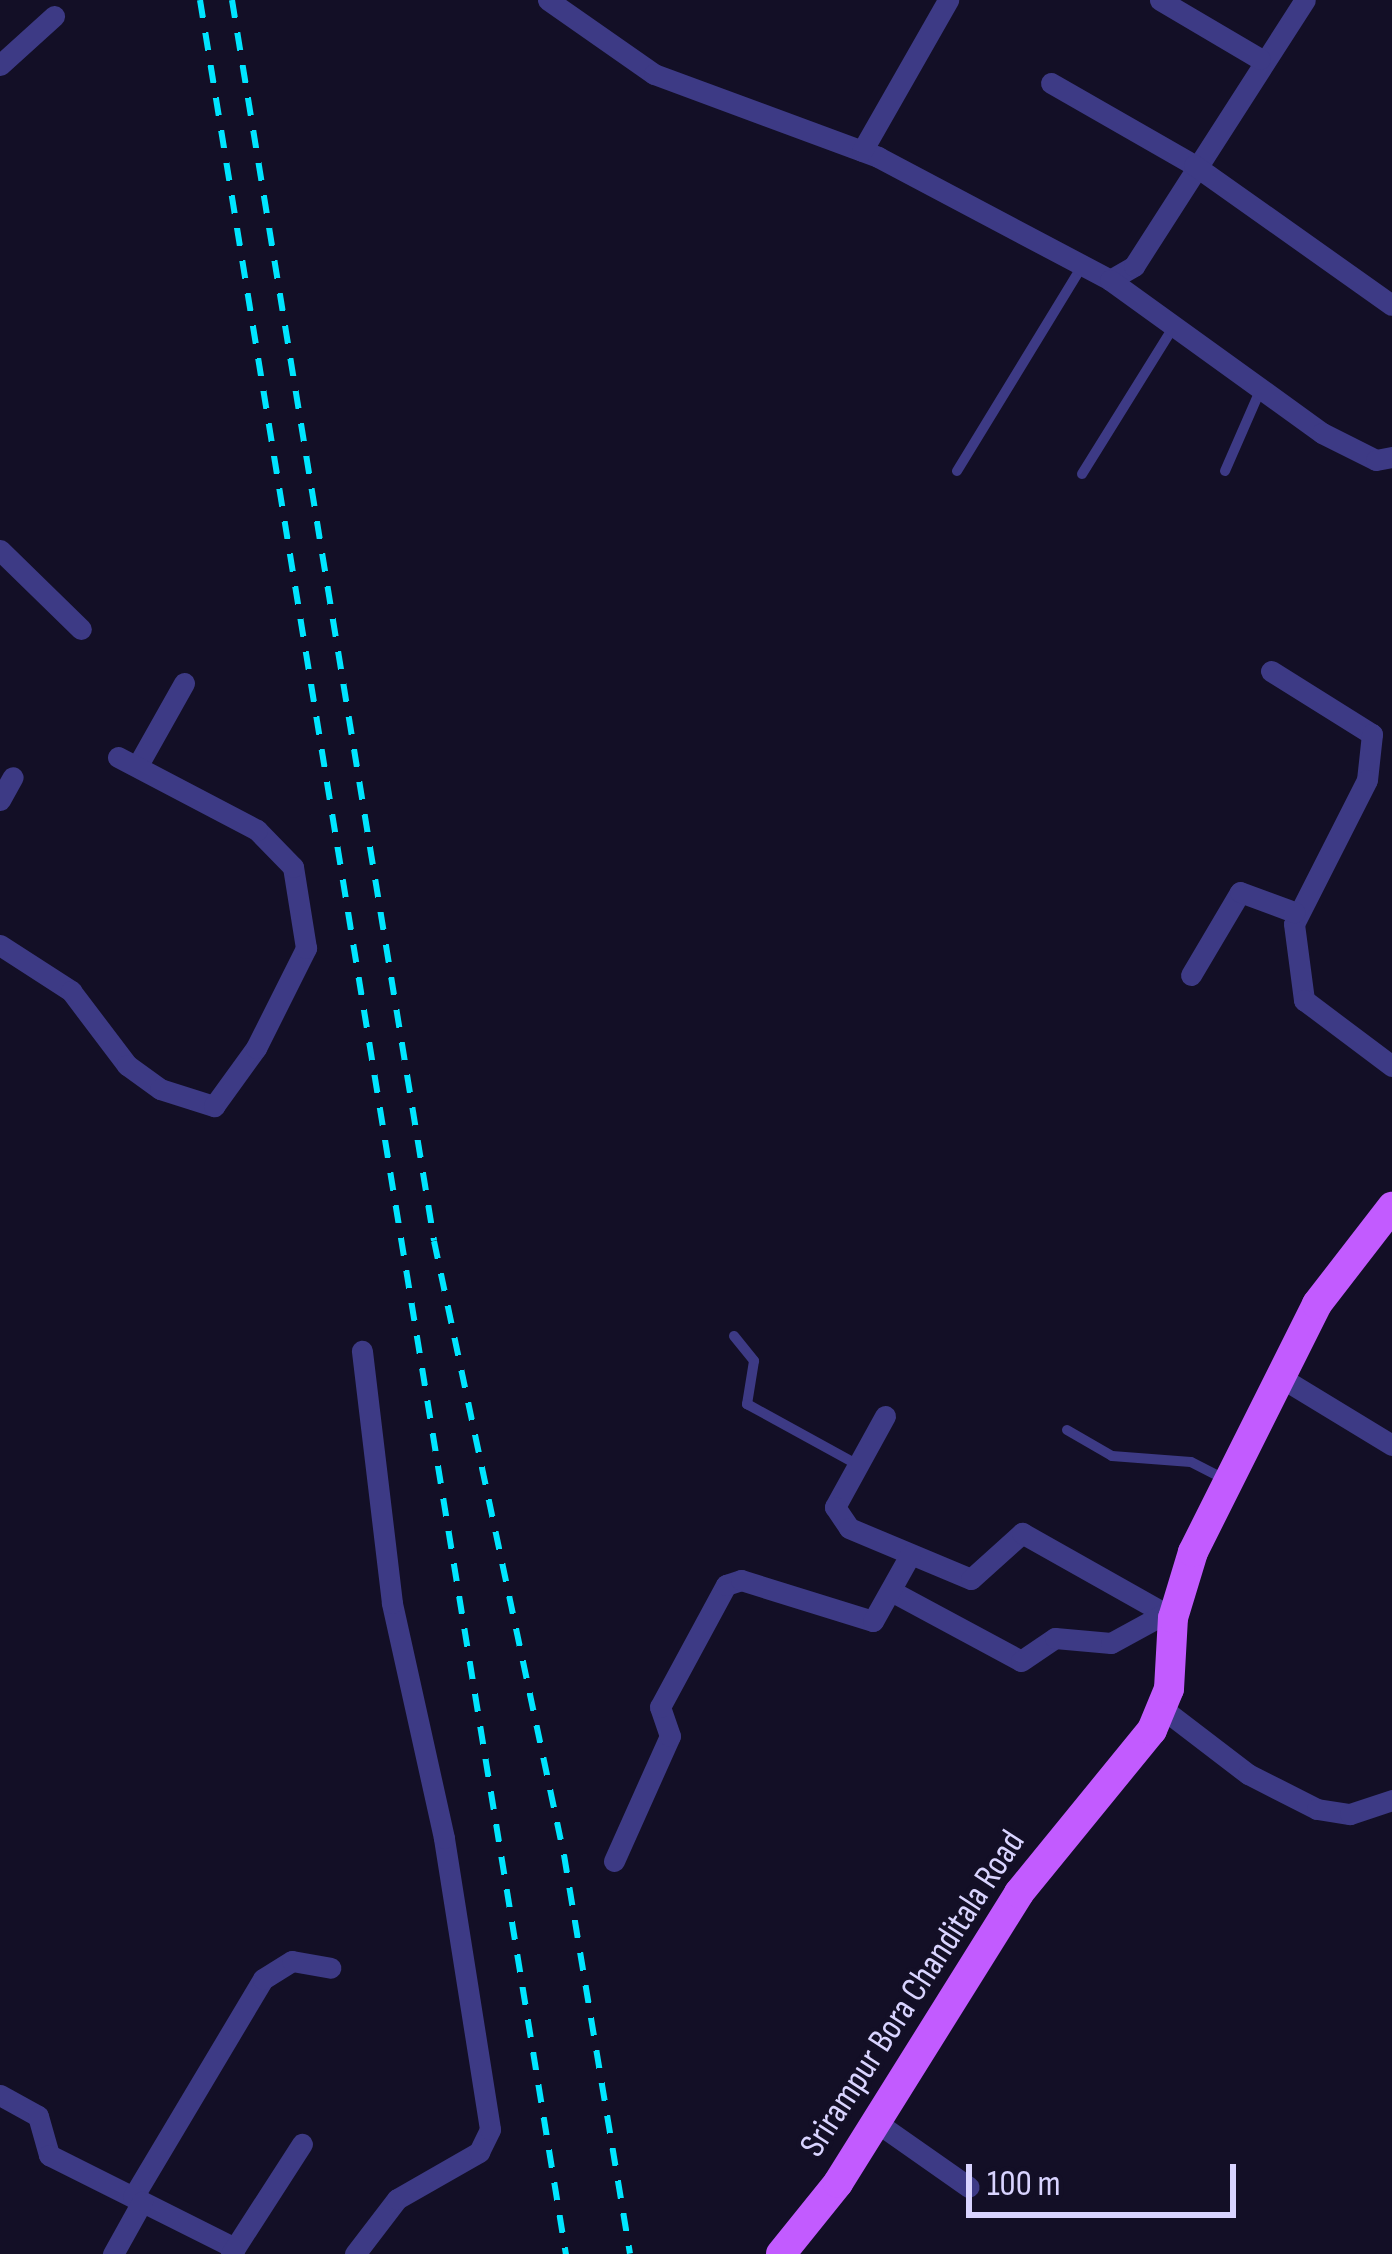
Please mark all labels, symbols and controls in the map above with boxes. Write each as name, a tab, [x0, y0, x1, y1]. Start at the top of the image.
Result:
street label: Srirampur Bora Chanditala Road	[791, 1823, 1035, 2165]
scale bar	[972, 2140, 1242, 2214]
text: 100 m	[987, 2163, 1061, 2206]

